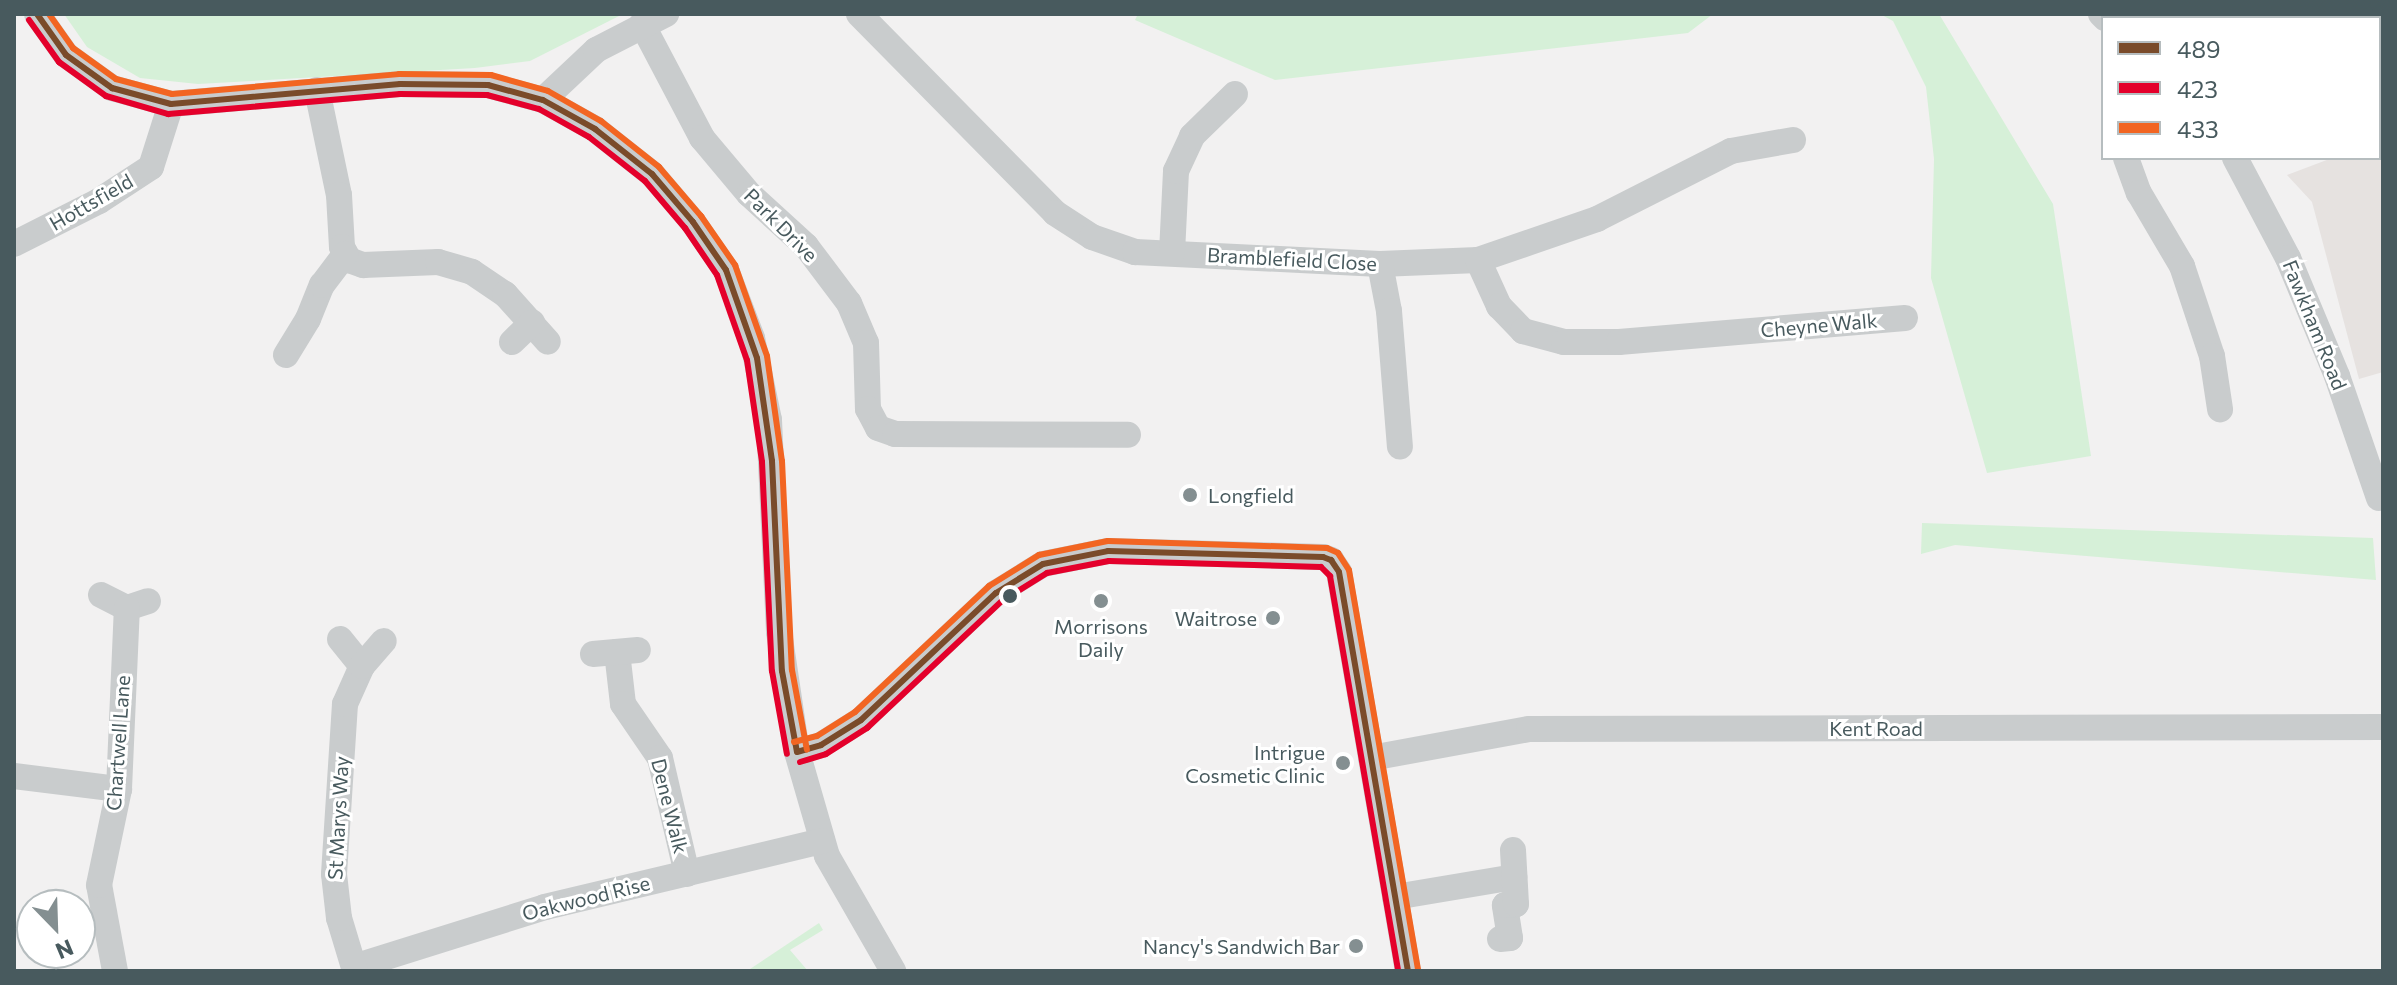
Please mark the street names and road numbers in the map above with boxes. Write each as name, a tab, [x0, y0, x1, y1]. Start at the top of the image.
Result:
street label: Hottsfield	[45, 168, 137, 236]
street label: Park Drive	[739, 183, 823, 267]
street label: Bramblefield Close	[1206, 243, 1378, 275]
street label: Fawkham Road	[2278, 257, 2352, 393]
street label: Cheyne Walk	[1759, 308, 1879, 342]
street label: Chartwell Lane	[101, 674, 135, 812]
street label: Kent Road	[1829, 716, 1923, 740]
street label: St Marys Way	[323, 755, 353, 881]
street label: Dene Walk	[647, 756, 693, 856]
street label: Oakwood Rise	[520, 871, 652, 925]

